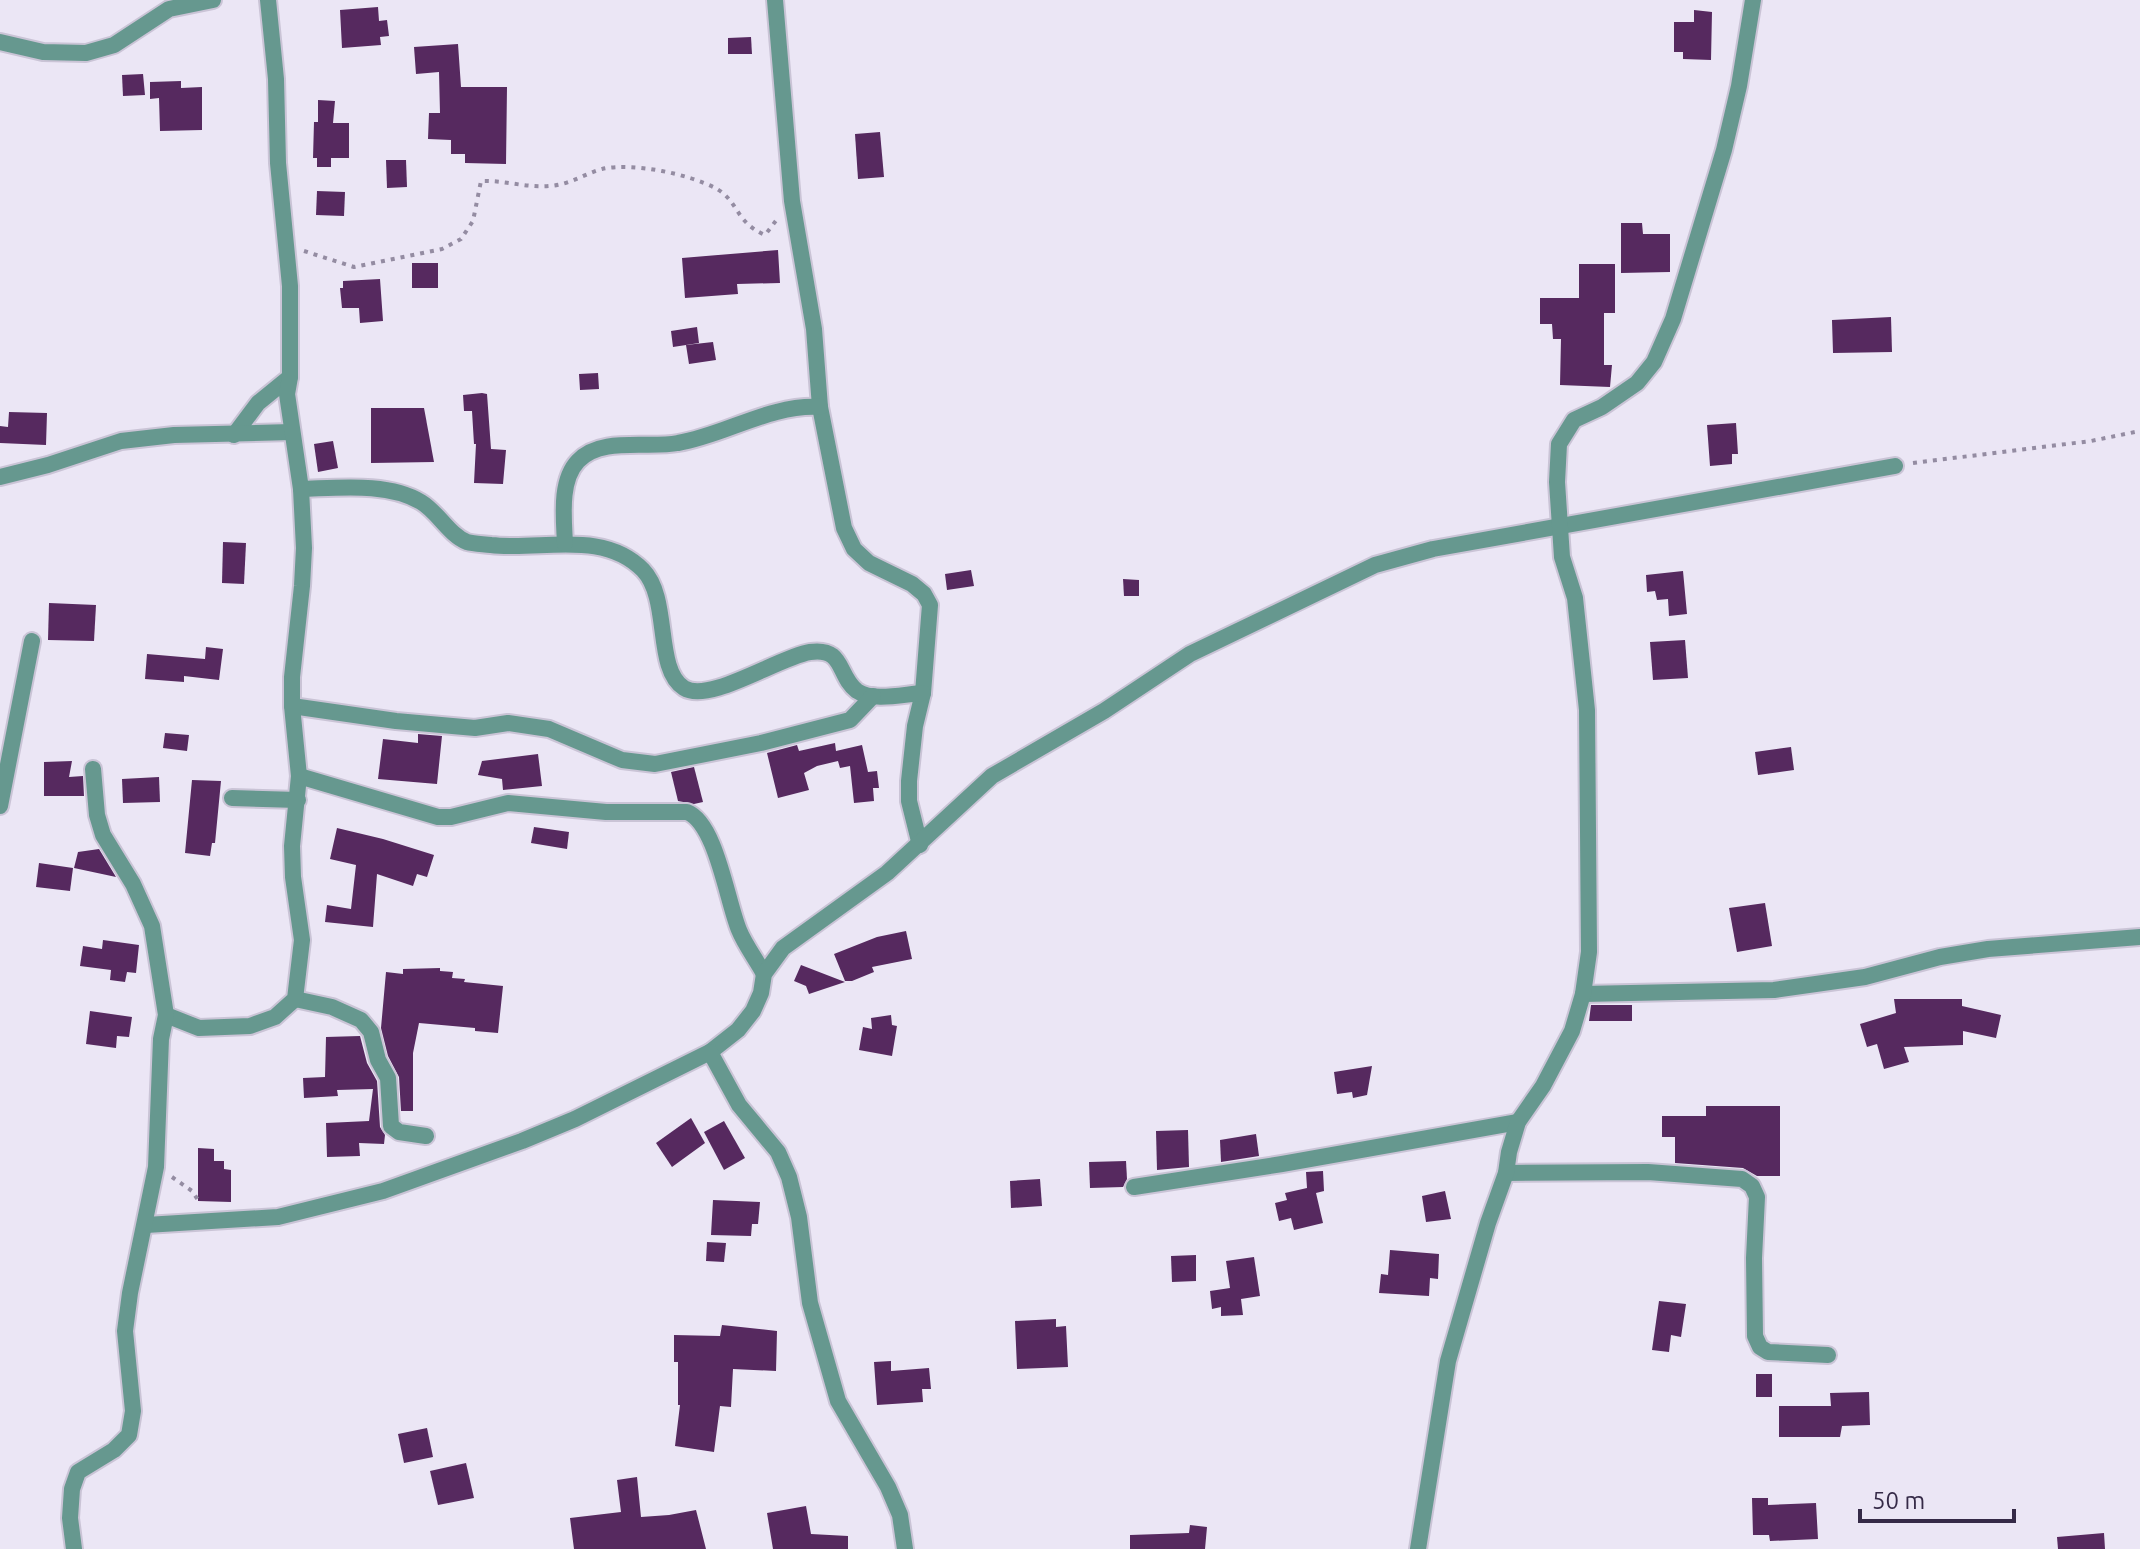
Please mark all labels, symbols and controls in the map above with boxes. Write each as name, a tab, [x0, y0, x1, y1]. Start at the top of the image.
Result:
scale bar	[1860, 1473, 2014, 1523]
text: 50 m	[1872, 1487, 1925, 1514]

